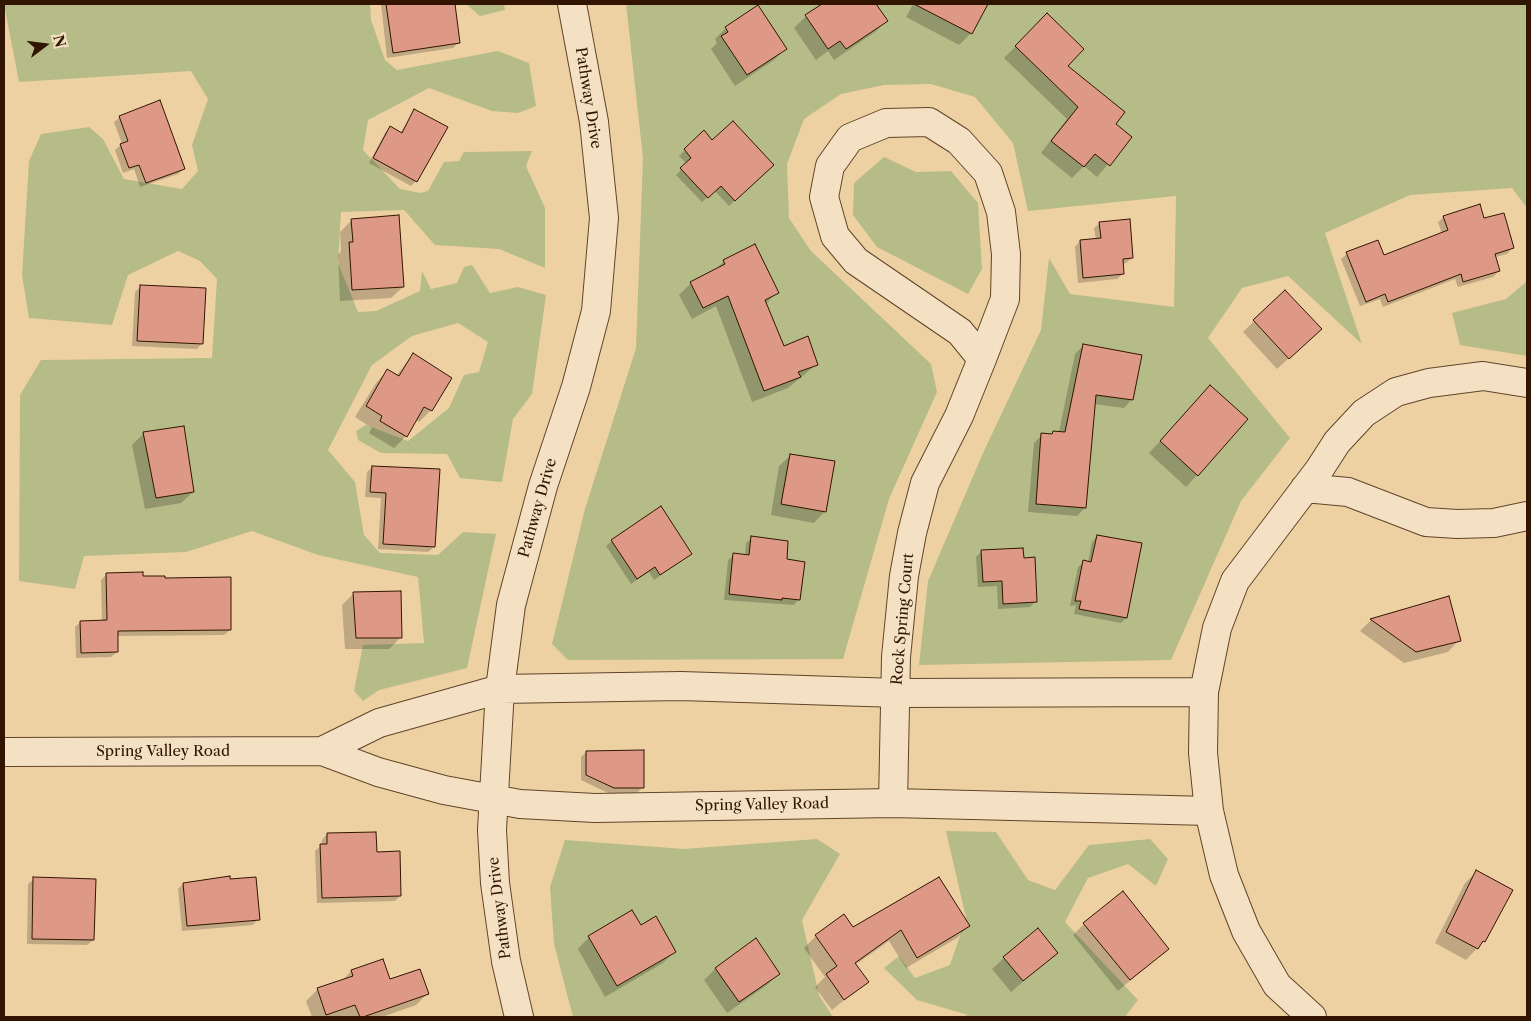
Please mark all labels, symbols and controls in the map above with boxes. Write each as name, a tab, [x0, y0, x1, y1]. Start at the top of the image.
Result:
north arrow	[20, 20, 70, 70]
text: N	[49, 33, 70, 49]
street label: Pathway Drive	[571, 46, 605, 150]
street label: Pathway Drive	[515, 456, 561, 560]
street label: Rock Spring Court	[888, 552, 918, 686]
street label: Spring Valley Road	[96, 743, 230, 761]
street label: Spring Valley Road	[695, 795, 829, 815]
street label: Pathway Drive	[485, 856, 515, 960]

